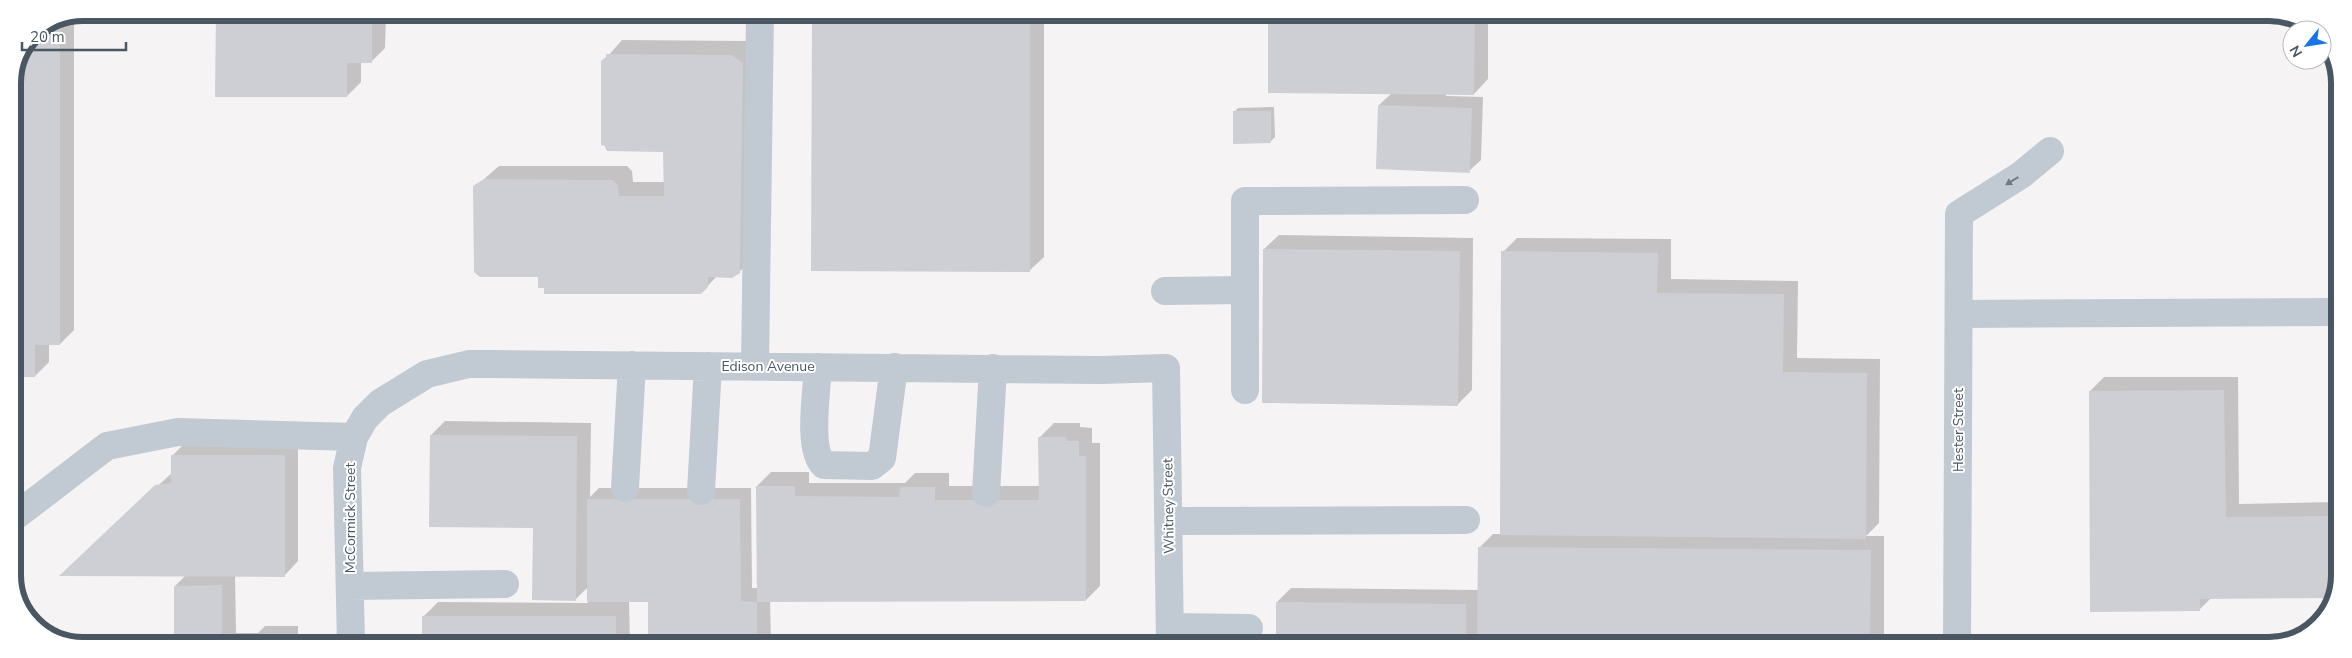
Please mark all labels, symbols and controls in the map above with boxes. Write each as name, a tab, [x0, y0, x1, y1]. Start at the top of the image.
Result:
scale bar	[22, 20, 126, 52]
north arrow	[2282, 20, 2332, 70]
text: 20 m	[30, 27, 65, 47]
text: N	[2285, 42, 2307, 61]
one-way arrow	[2005, 177, 2018, 186]
street label: Edison Avenue	[721, 357, 815, 376]
street label: Hester Street	[1949, 388, 1968, 472]
street label: Whitney Street	[1158, 458, 1179, 554]
street label: McCormick Street	[341, 463, 360, 573]

